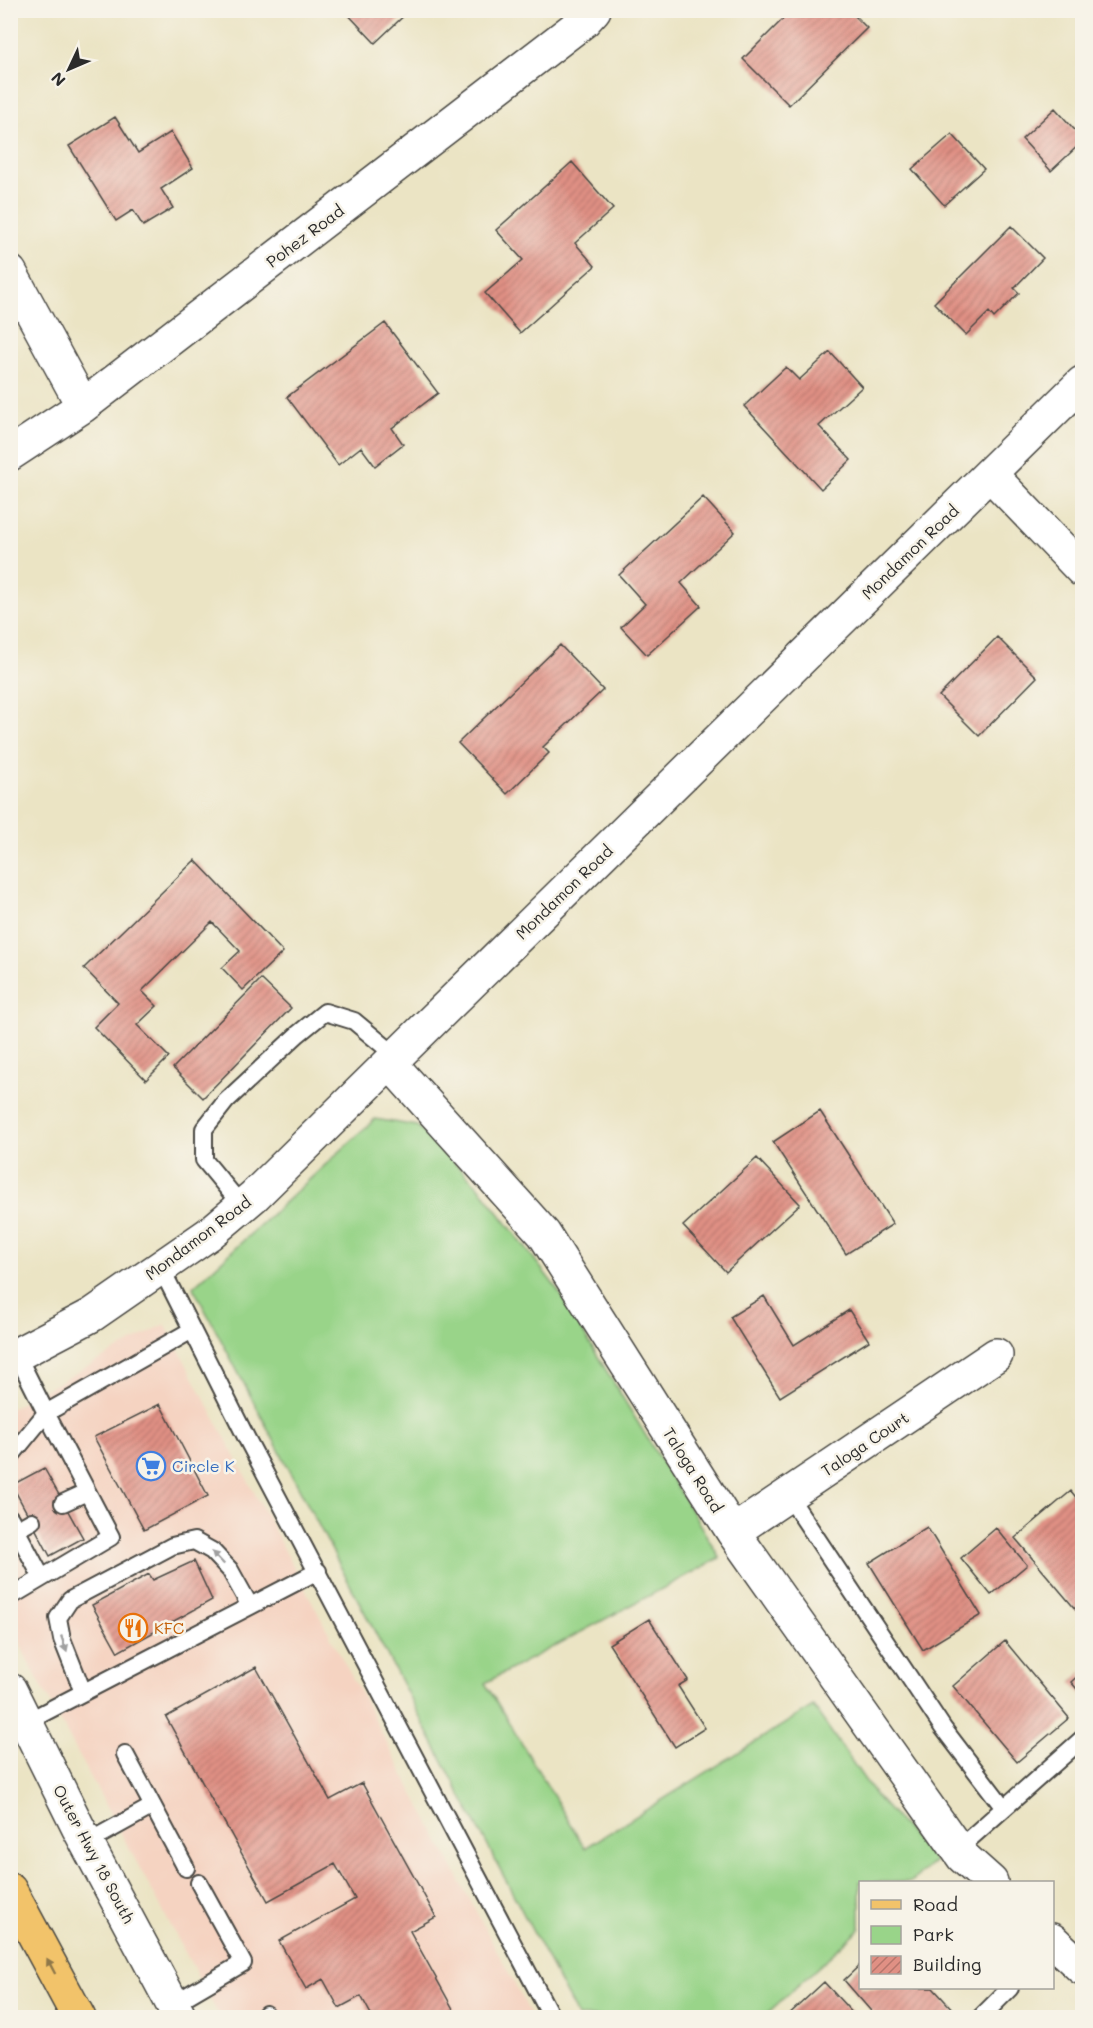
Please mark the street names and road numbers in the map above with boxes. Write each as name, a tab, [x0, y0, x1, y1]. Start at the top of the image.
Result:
street label: Pohez Road	[262, 200, 348, 272]
street label: Mondamon Road	[857, 500, 963, 603]
street label: Mondamon Road	[511, 840, 617, 943]
street label: Mondamon Road	[141, 1191, 255, 1284]
street label: Taloga Court	[817, 1407, 913, 1481]
street label: Taloga Road	[659, 1423, 728, 1516]
street label: Outer Hwy 18 South	[49, 1781, 140, 1927]

